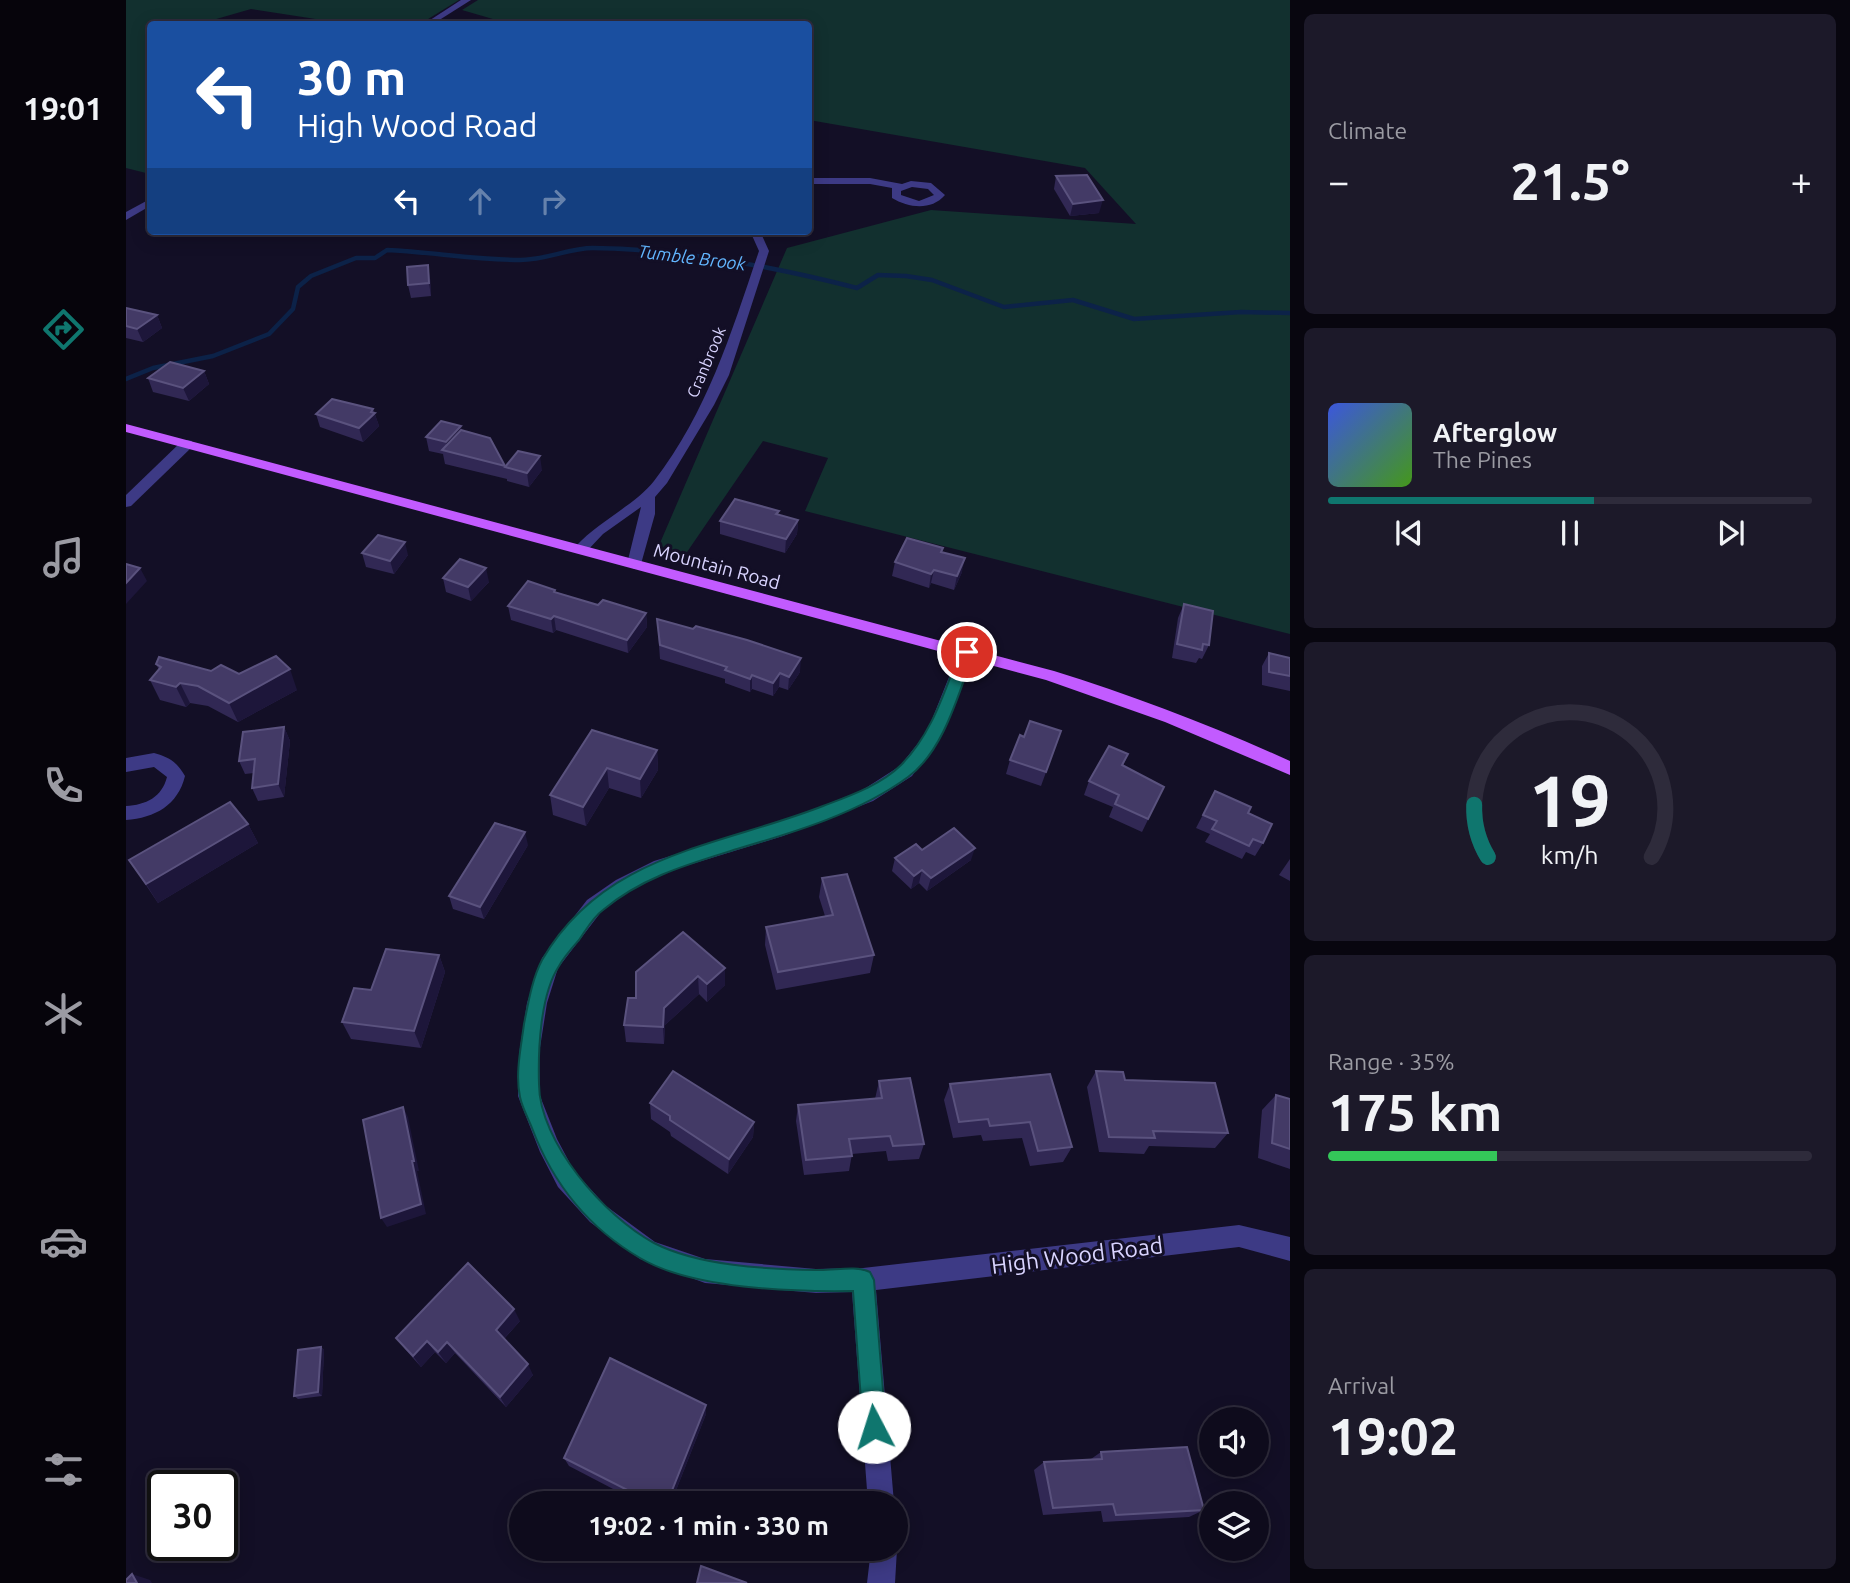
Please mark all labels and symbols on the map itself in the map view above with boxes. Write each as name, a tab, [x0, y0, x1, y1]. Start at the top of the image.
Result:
water label: Tumble Brook	[637, 240, 748, 274]
street label: Cranbrook	[683, 324, 729, 400]
street label: Mountain Road	[651, 539, 783, 593]
pin	[937, 622, 997, 682]
street label: High Wood Road	[990, 1232, 1164, 1278]
position arrow	[837, 1390, 911, 1464]
speed limit sign: 30	[147, 1470, 238, 1561]

